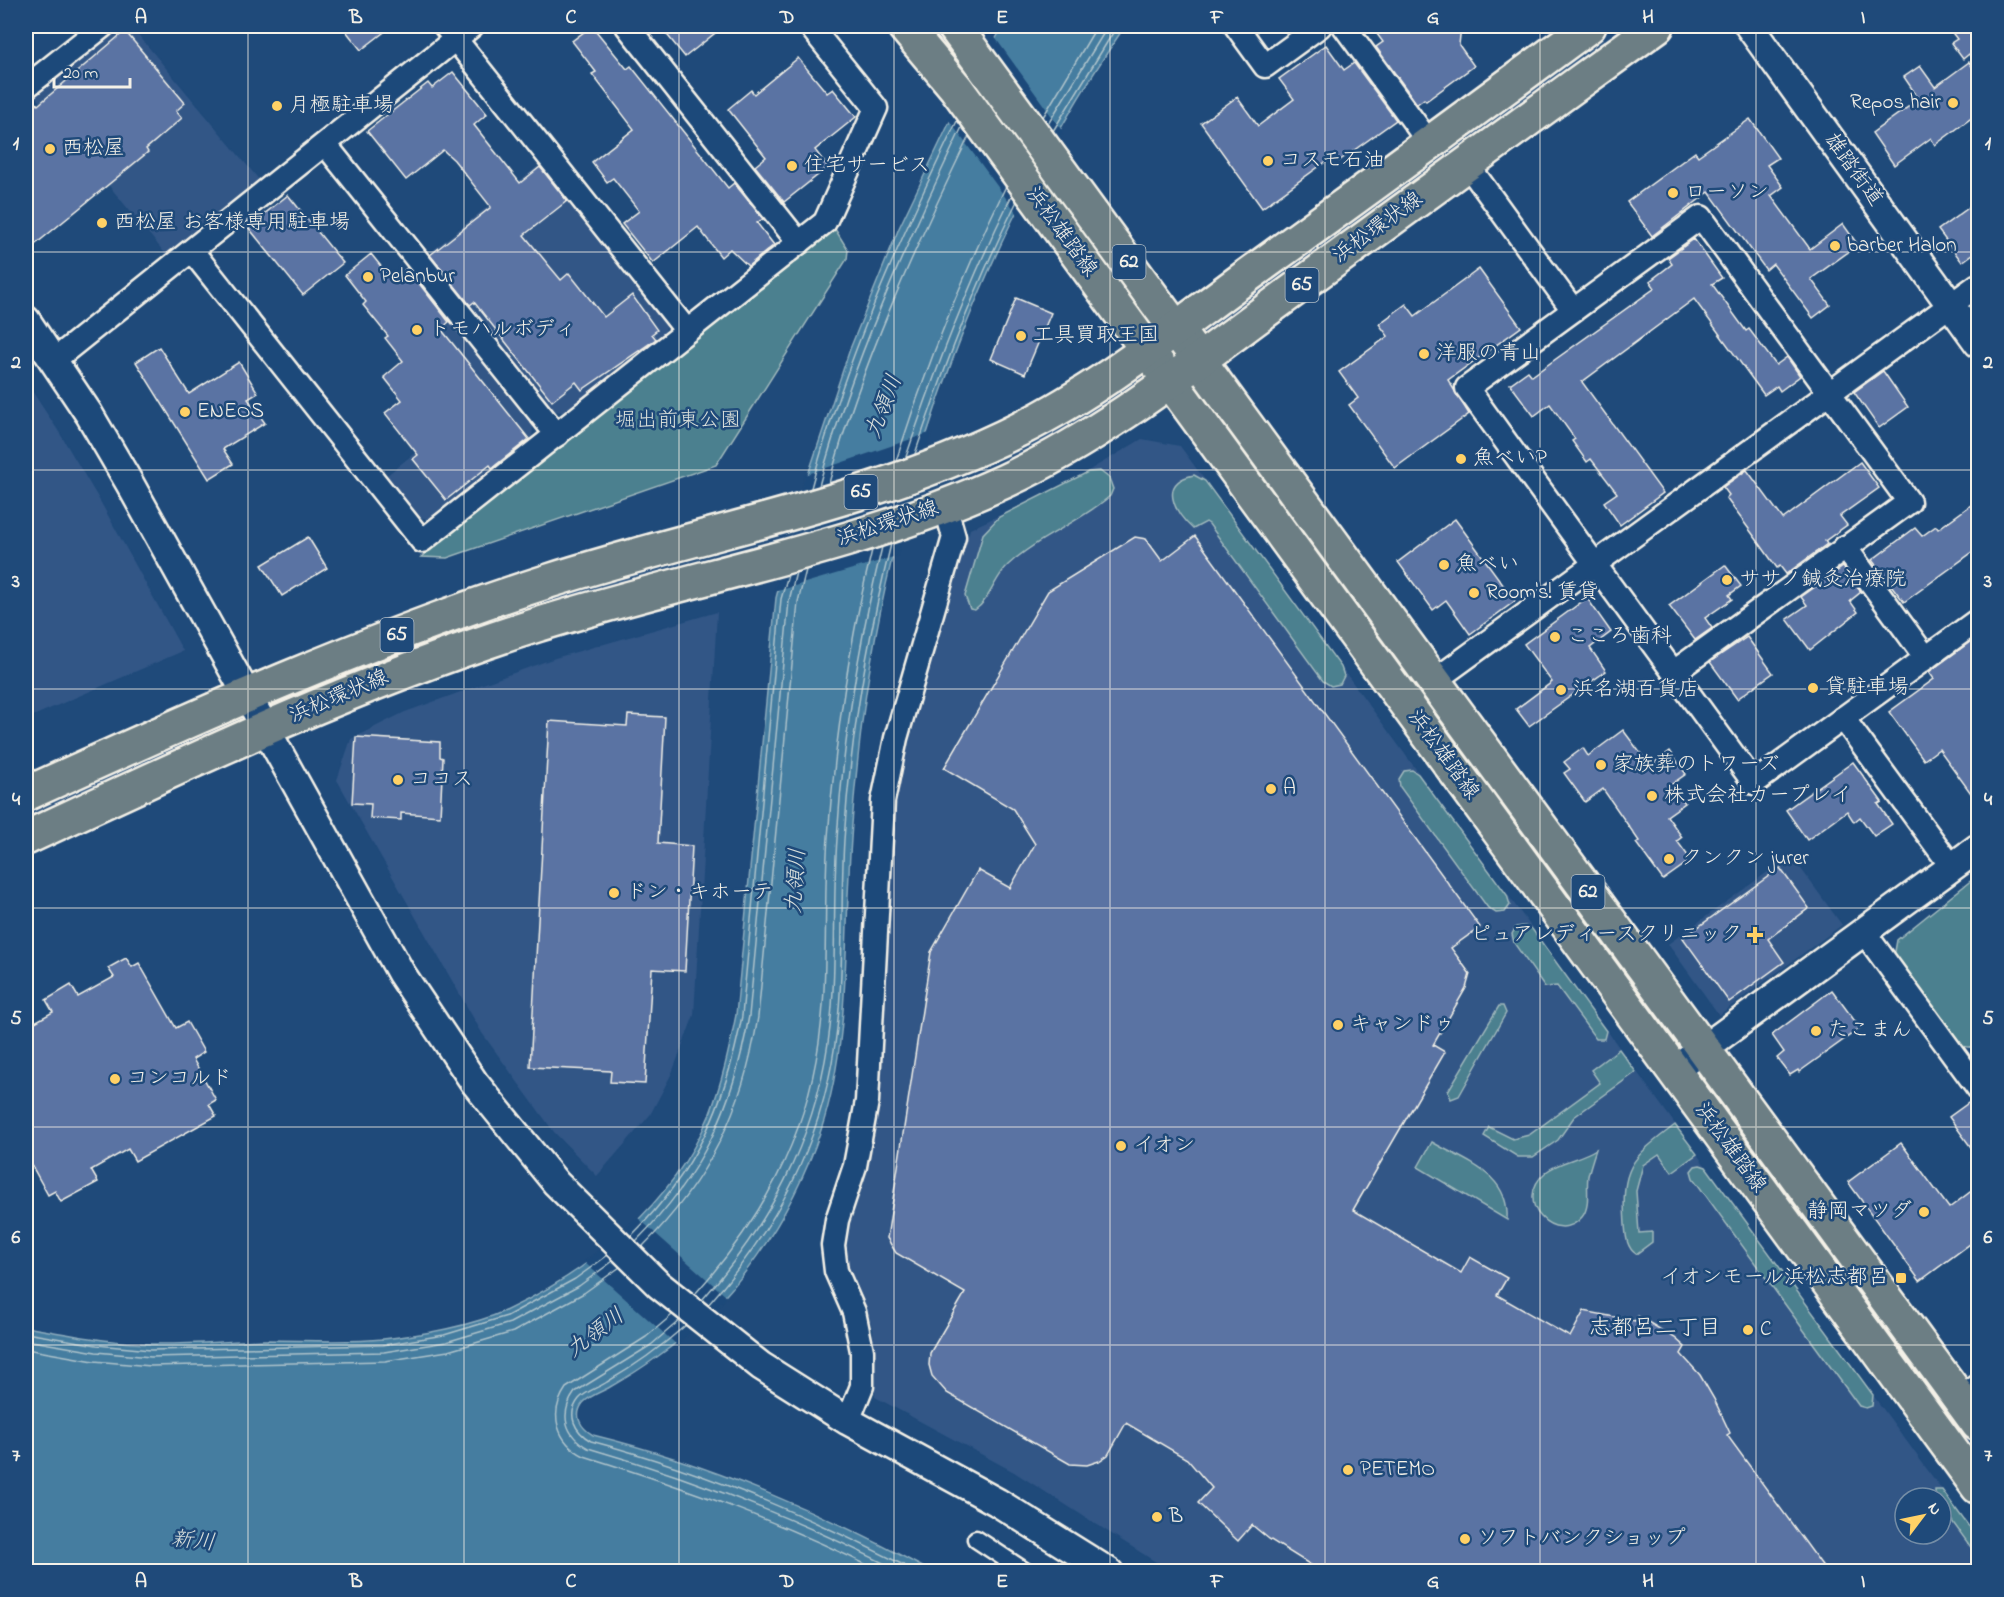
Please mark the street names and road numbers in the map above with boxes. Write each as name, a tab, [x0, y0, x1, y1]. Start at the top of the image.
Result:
street label: 雄踏街道	[1816, 127, 1890, 213]
street label: 浜松雄踏線	[1018, 181, 1104, 283]
street label: 浜松環状線	[1327, 185, 1429, 271]
road number: 62	[1112, 245, 1146, 279]
road number: 65	[1286, 268, 1318, 302]
road number: 65	[844, 475, 878, 509]
street label: 浜松環状線	[833, 494, 943, 554]
road number: 65	[380, 618, 414, 652]
street label: 浜松環状線	[285, 663, 393, 731]
street label: 浜松雄踏線	[1400, 704, 1486, 806]
road number: 62	[1572, 875, 1604, 909]
street label: 浜松雄踏線	[1687, 1097, 1773, 1199]

